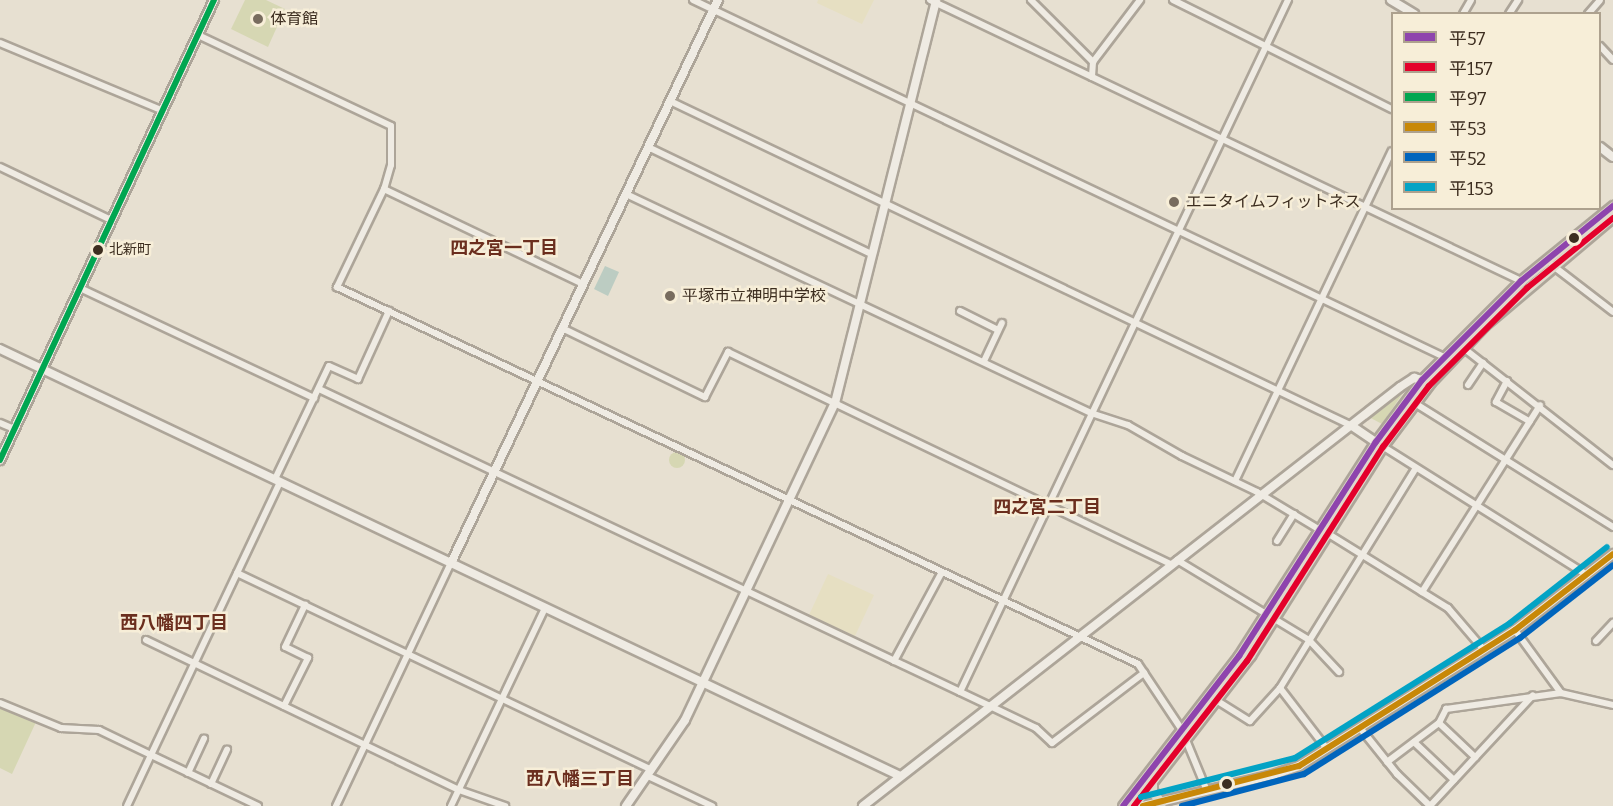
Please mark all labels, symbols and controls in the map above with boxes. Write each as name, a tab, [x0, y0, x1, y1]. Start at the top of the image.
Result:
place label: 体育館	[270, 9, 318, 29]
marker: 体育館	[251, 12, 265, 26]
legend	[1391, 12, 1601, 210]
text: 平57	[1449, 28, 1485, 50]
text: 平157	[1449, 58, 1493, 80]
text: 平97	[1449, 88, 1486, 110]
text: 平53	[1449, 118, 1486, 140]
text: 平52	[1449, 148, 1486, 170]
text: 平153	[1449, 178, 1494, 200]
place label: エニタイムフィットネス	[1186, 192, 1362, 212]
marker: エニタイムフィットネス	[1167, 195, 1181, 209]
unlabelled marker	[1568, 232, 1580, 244]
district label: 四之宮一丁目	[450, 237, 558, 259]
place label: 北新町	[109, 242, 151, 258]
marker: 北新町	[92, 244, 104, 256]
place label: 平塚市立神明中学校	[682, 286, 826, 306]
marker: 平塚市立神明中学校	[663, 289, 677, 303]
district label: 四之宮二丁目	[993, 496, 1101, 518]
district label: 西八幡四丁目	[120, 612, 228, 634]
district label: 西八幡三丁目	[526, 768, 634, 790]
unlabelled marker	[1221, 778, 1233, 790]

